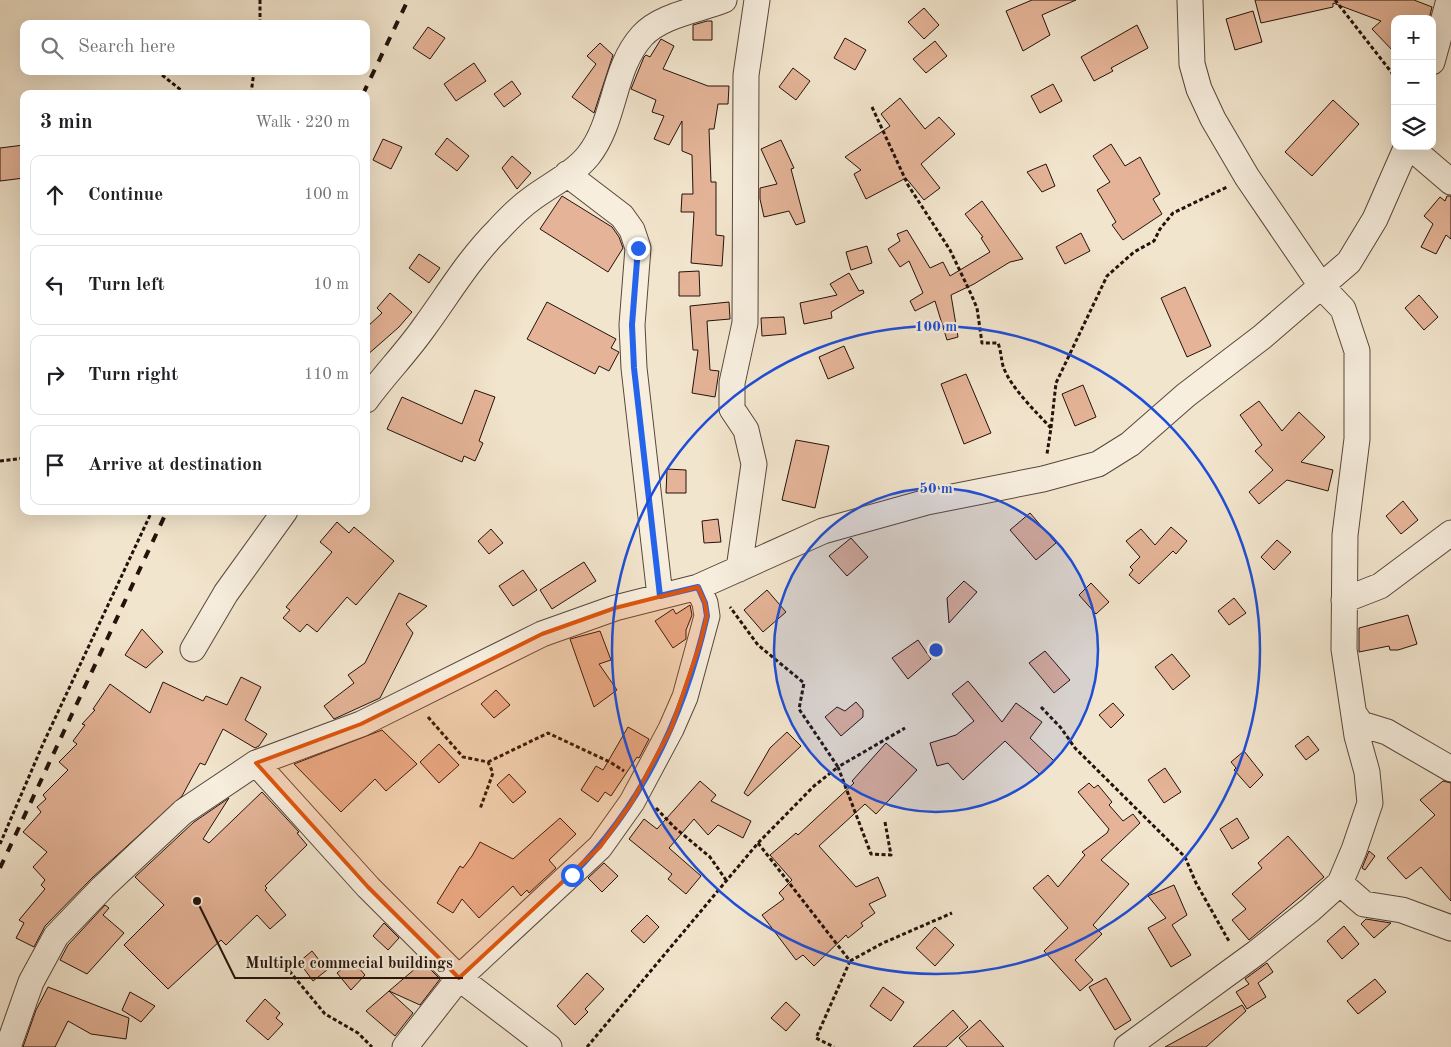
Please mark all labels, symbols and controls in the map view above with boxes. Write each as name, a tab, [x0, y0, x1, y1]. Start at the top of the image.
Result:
map controls	[1391, 15, 1436, 150]
button: +	[1391, 15, 1436, 60]
search box	[20, 20, 370, 75]
icon: search	[38, 34, 66, 62]
text: Search here	[78, 38, 175, 57]
button: −	[1391, 60, 1436, 105]
button: layers	[1391, 105, 1436, 150]
text: 3 min	[40, 112, 93, 133]
text: Walk · 220 m	[255, 115, 350, 131]
icon: ahead	[41, 181, 69, 209]
text: Continue	[88, 186, 163, 205]
text: 100 m	[304, 187, 349, 203]
route end	[627, 237, 650, 260]
icon: left	[41, 271, 69, 299]
text: Turn left	[88, 276, 165, 295]
text: 10 m	[313, 277, 349, 293]
text: 100 m	[915, 320, 957, 335]
icon: right	[41, 361, 69, 389]
text: Turn right	[88, 366, 178, 385]
text: 110 m	[304, 367, 349, 383]
icon: arrive	[41, 451, 69, 479]
text: Arrive at destination	[88, 456, 262, 475]
text: 50 m	[919, 482, 953, 497]
centre of rings	[927, 641, 945, 659]
route start	[561, 864, 584, 887]
callout: Multiple commecial buildings	[235, 947, 463, 978]
text: Multiple commecial buildings	[245, 956, 453, 972]

